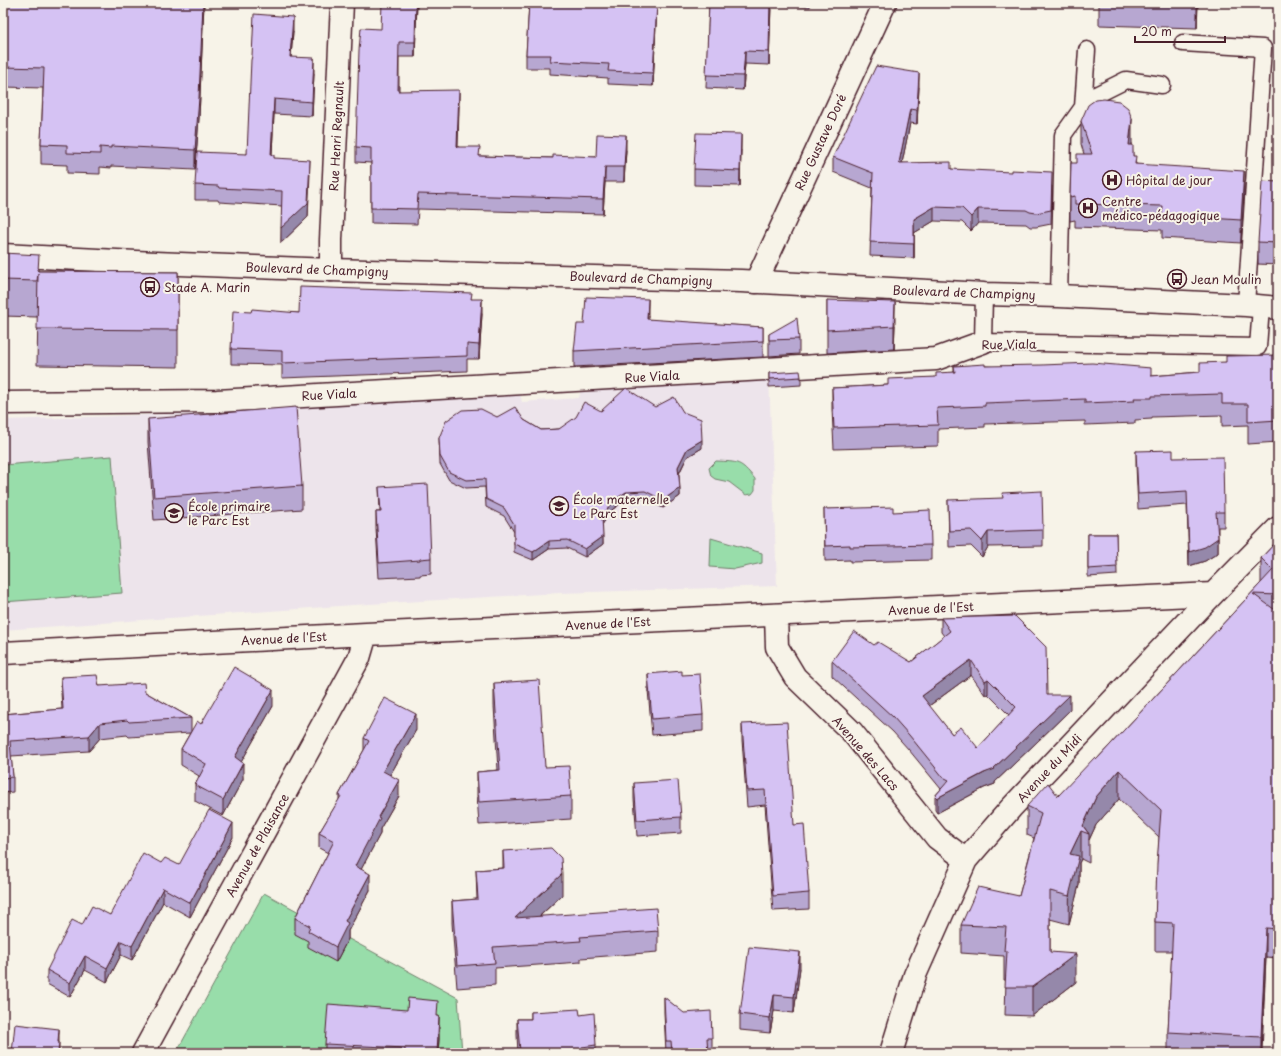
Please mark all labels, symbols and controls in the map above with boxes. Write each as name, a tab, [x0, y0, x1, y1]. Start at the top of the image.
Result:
scale bar	[1135, 18, 1225, 44]
text: 20 m	[1141, 22, 1172, 40]
street label: Rue Henri Regnault	[324, 80, 348, 192]
street label: Rue Gustave Doré	[790, 91, 850, 193]
hospital icon: Hôpital de jour	[1101, 169, 1123, 191]
place label: Hôpital de jour	[1126, 171, 1213, 189]
place label: Centre médico-pédagogique	[1102, 192, 1220, 224]
hospital icon: Centre médico-pédagogique	[1077, 197, 1099, 219]
street label: Boulevard de Champigny	[245, 258, 389, 280]
street label: Boulevard de Champigny	[569, 267, 713, 289]
bus stop icon: Jean Moulin	[1166, 268, 1188, 290]
place label: Jean Moulin	[1191, 270, 1262, 288]
bus stop icon: Stade A. Marin	[139, 276, 161, 298]
place label: Stade A. Marin	[164, 278, 250, 296]
street label: Boulevard de Champigny	[892, 281, 1036, 303]
street label: Rue Viala	[981, 335, 1037, 353]
street label: Rue Viala	[624, 366, 680, 386]
street label: Rue Viala	[301, 384, 357, 404]
place label: École maternelle Le Parc Est	[573, 490, 670, 522]
school or university icon: École maternelle Le Parc Est	[548, 495, 570, 517]
place label: École primaire le Parc Est	[188, 497, 270, 529]
school or university icon: École primaire le Parc Est	[163, 502, 185, 524]
street label: Avenue de l'Est	[888, 597, 974, 619]
street label: Avenue de l'Est	[565, 612, 651, 634]
street label: Avenue de l'Est	[241, 627, 327, 649]
street label: Avenue des Lacs	[828, 712, 904, 795]
street label: Avenue du Midi	[1013, 730, 1085, 806]
street label: Avenue de Plaisance	[221, 790, 293, 900]

